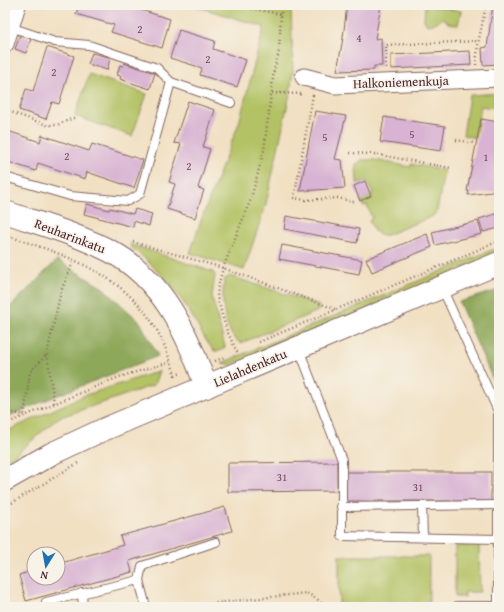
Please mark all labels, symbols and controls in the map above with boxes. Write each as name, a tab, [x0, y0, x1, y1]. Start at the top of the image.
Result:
house number: 2	[137, 21, 143, 37]
house number: 4	[356, 30, 362, 46]
house number: 2	[205, 51, 211, 67]
house number: 2	[51, 64, 57, 80]
street label: Halkoniemenkuja	[353, 71, 450, 93]
house number: 5	[409, 126, 415, 142]
house number: 5	[322, 129, 328, 145]
house number: 2	[64, 148, 70, 164]
house number: 1	[483, 149, 489, 165]
house number: 2	[186, 158, 192, 174]
street label: Reuharinkatu	[32, 214, 108, 258]
street label: Lielahdenkatu	[210, 344, 290, 392]
house number: 31	[277, 469, 287, 485]
house number: 31	[413, 479, 423, 495]
north arrow	[26, 546, 66, 586]
text: N	[38, 567, 49, 584]

